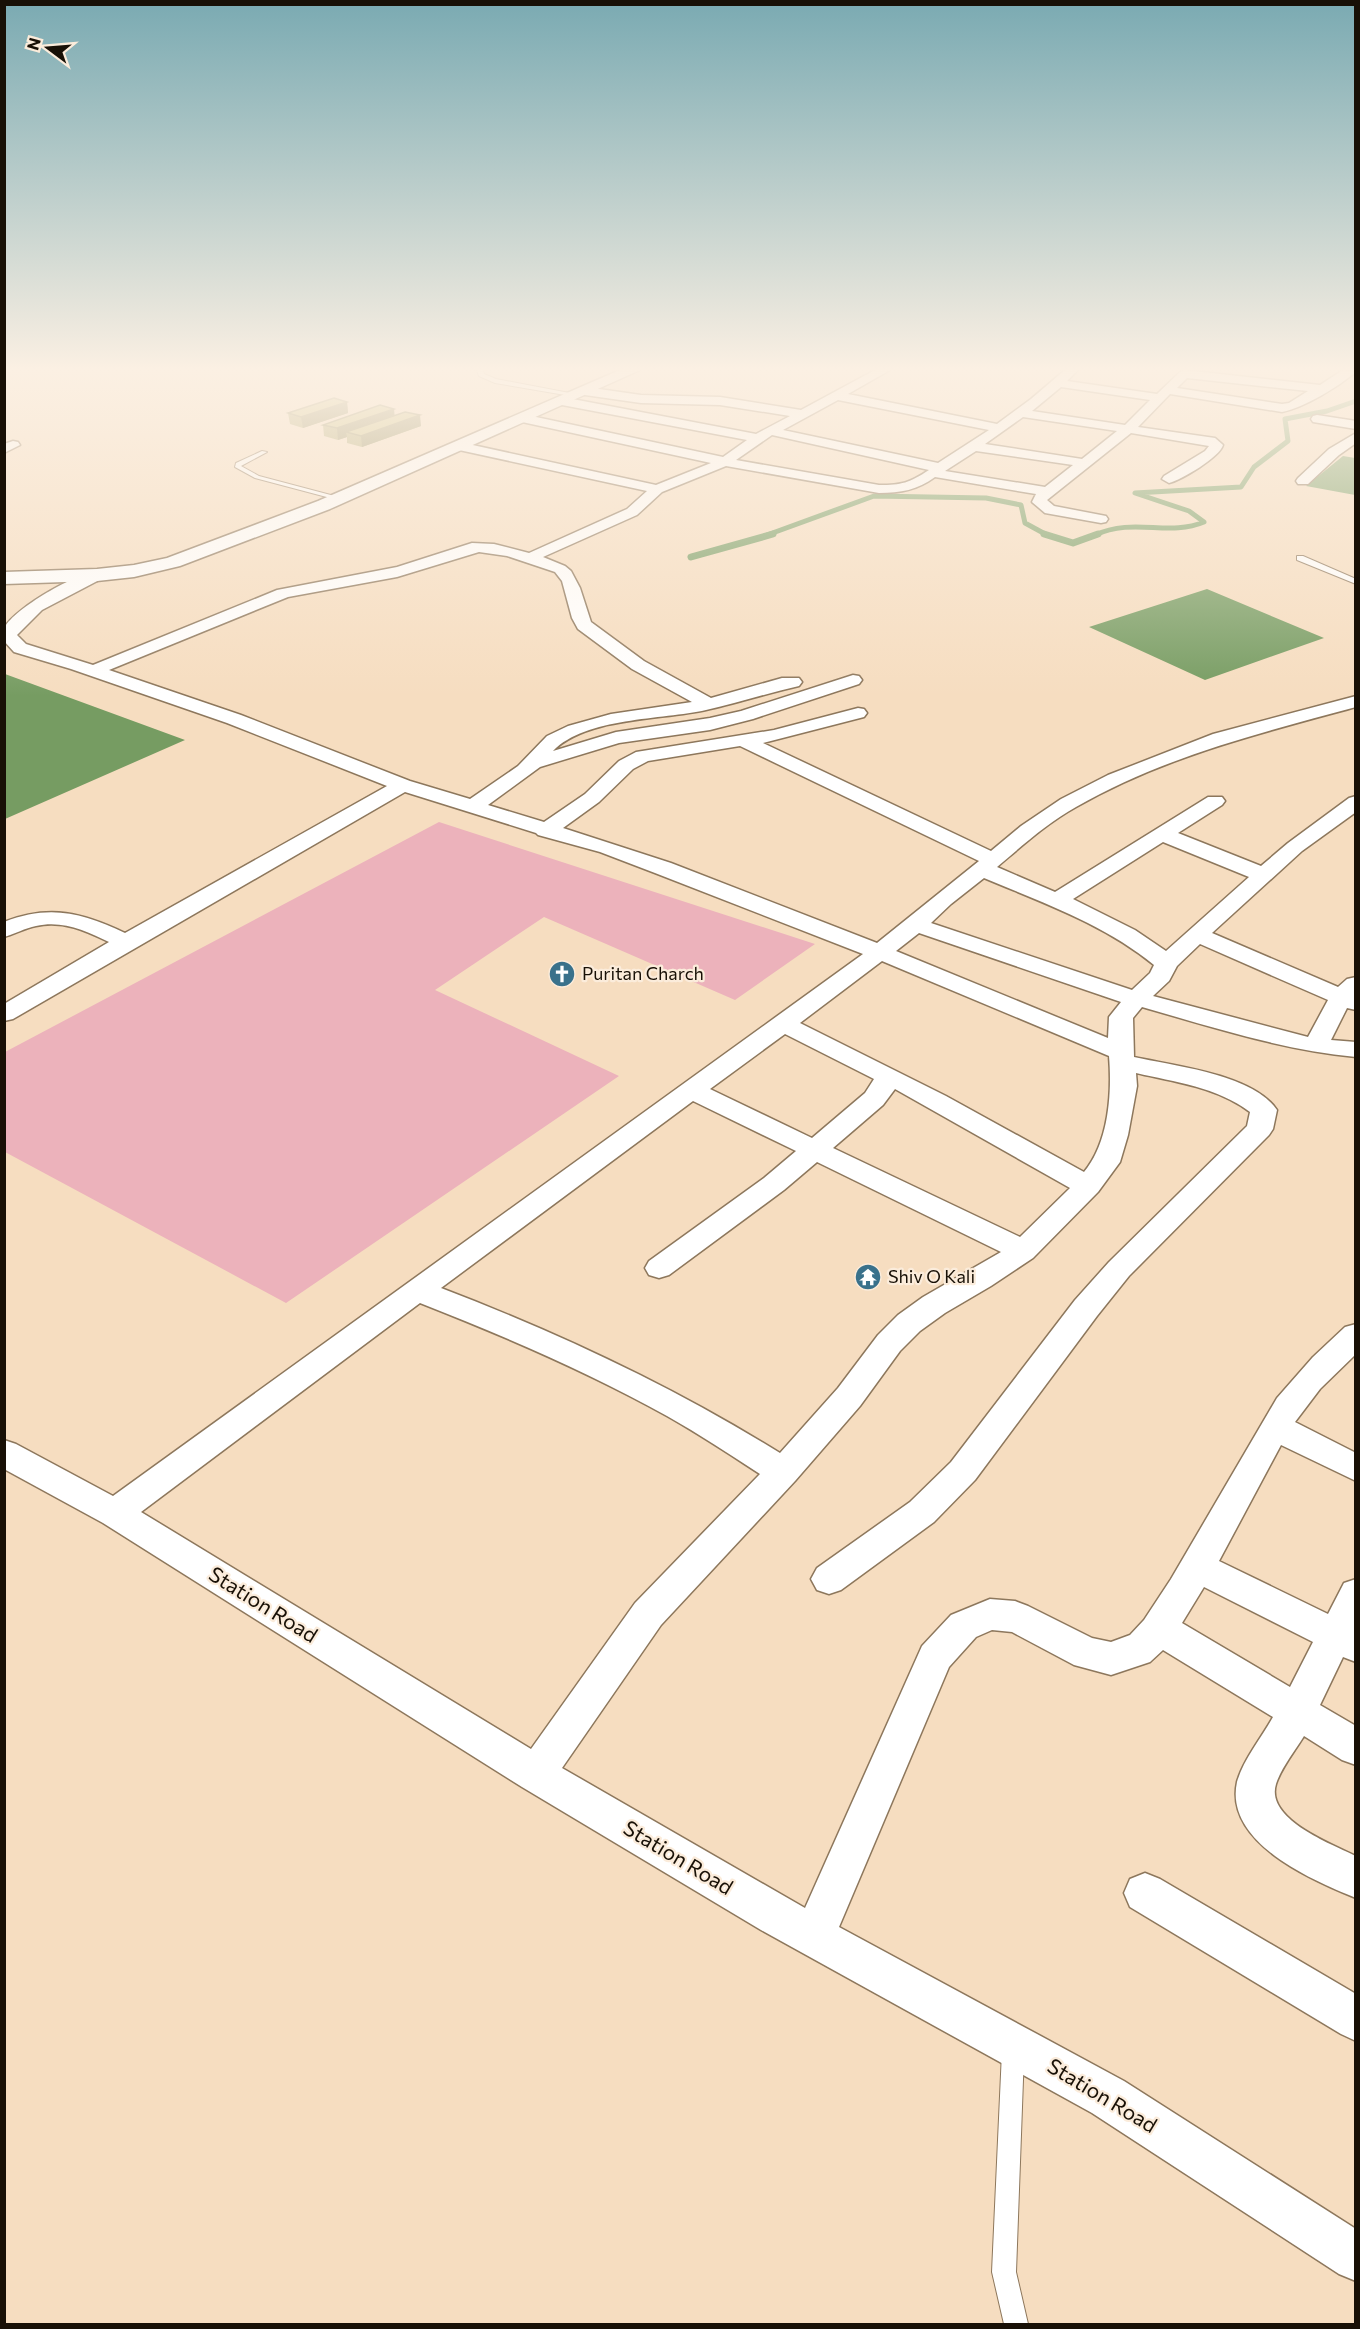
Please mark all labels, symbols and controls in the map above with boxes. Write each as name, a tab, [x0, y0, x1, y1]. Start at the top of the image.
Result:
north arrow	[18, 18, 78, 78]
text: N	[22, 35, 44, 52]
church icon: Puritan Charch	[547, 959, 577, 989]
place label: Puritan Charch	[582, 962, 704, 984]
temple icon: Shiv O Kali	[853, 1262, 883, 1292]
place label: Shiv O Kali	[888, 1265, 975, 1287]
street label: Station Road	[205, 1560, 323, 1647]
street label: Station Road	[619, 1814, 738, 1899]
street label: Station Road	[1043, 2052, 1162, 2137]

